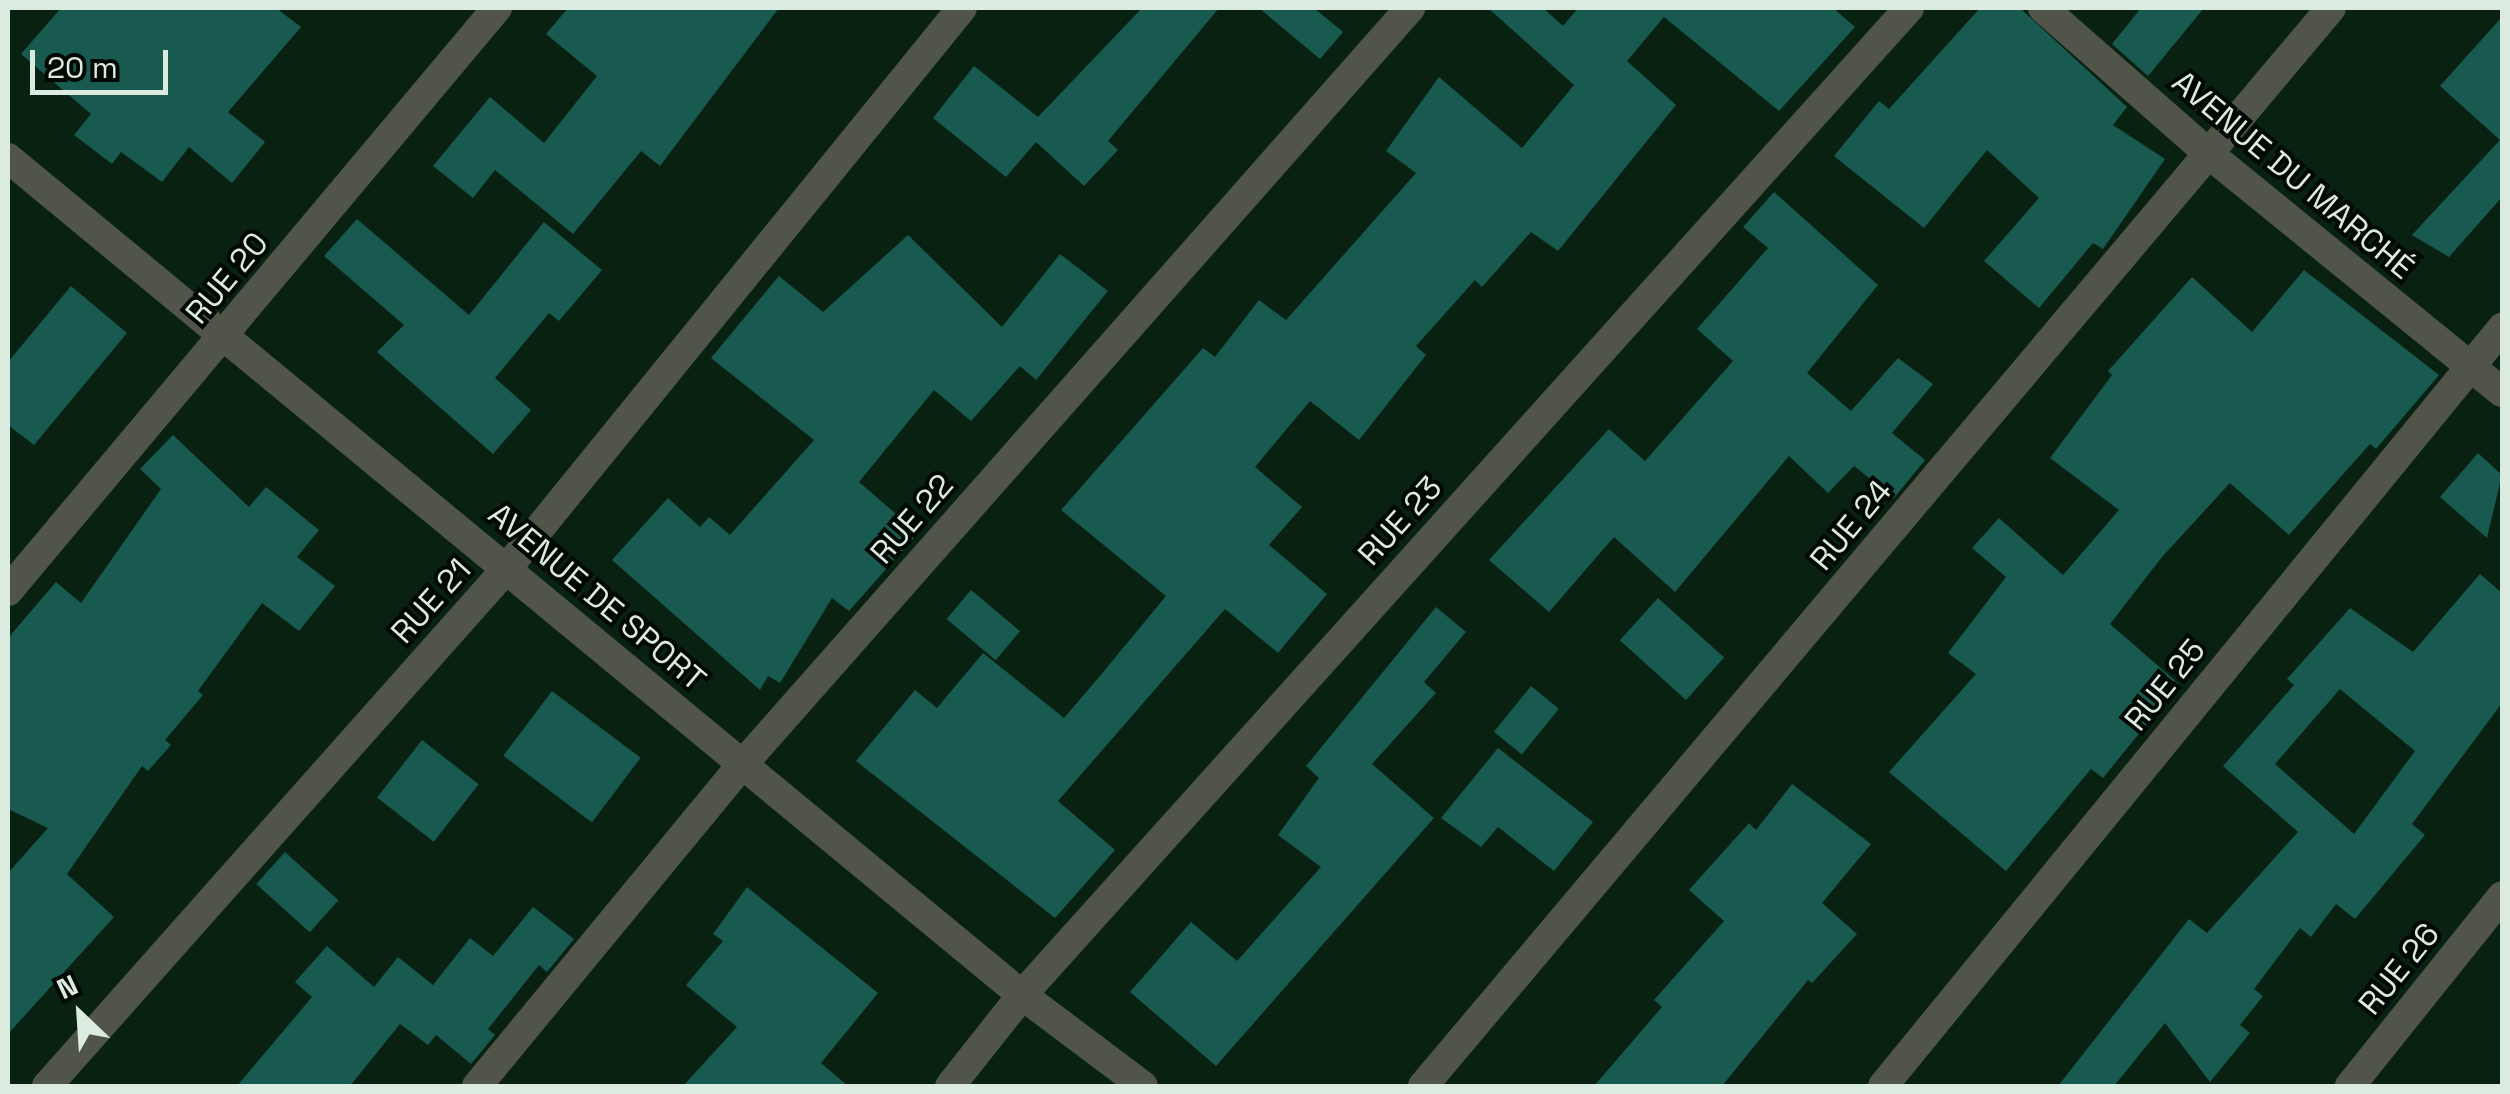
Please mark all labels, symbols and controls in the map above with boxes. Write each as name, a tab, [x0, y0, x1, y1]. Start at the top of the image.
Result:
scale bar	[35, 30, 172, 92]
text: 20 m	[47, 48, 118, 87]
street label: AVENUE DU MARCHÉ	[2164, 63, 2422, 287]
street label: RUE 20	[178, 224, 276, 332]
street label: RUE 22	[863, 466, 961, 572]
street label: RUE 23	[1350, 469, 1450, 573]
street label: RUE 24	[1802, 472, 1900, 578]
street label: AVENUE DE SPORT	[481, 495, 713, 699]
street label: RUE 21	[383, 551, 479, 651]
street label: RUE 25	[2117, 632, 2213, 738]
street label: RUE 26	[2351, 915, 2447, 1023]
north arrow	[30, 964, 130, 1064]
text: N	[51, 967, 83, 1007]

